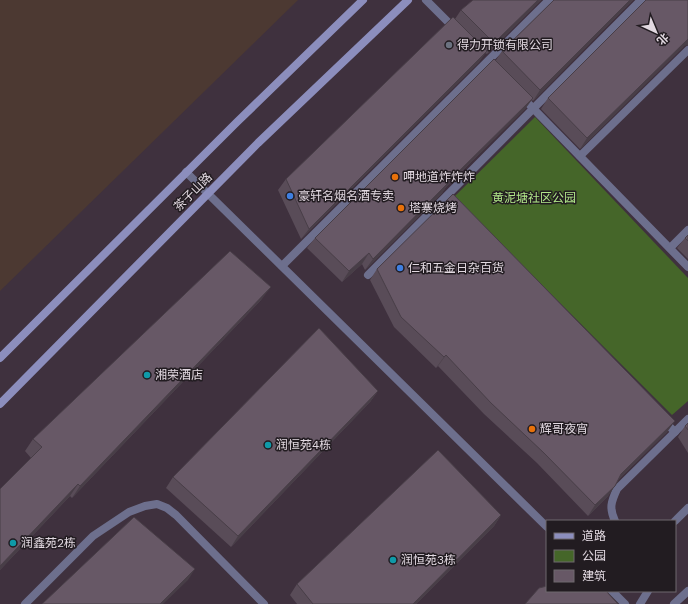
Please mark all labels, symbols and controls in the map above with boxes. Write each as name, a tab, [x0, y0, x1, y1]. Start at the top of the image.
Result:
north arrow	[636, 12, 676, 52]
text: 北	[654, 30, 671, 47]
place label: 得力开锁有限公司	[457, 38, 553, 52]
marker: 得力开锁有限公司	[444, 40, 454, 50]
street label: 茶子山路	[171, 170, 215, 214]
place label: 呷地道炸炸炸	[403, 170, 475, 184]
marker: 呷地道炸炸炸	[390, 172, 400, 182]
place label: 豪轩名烟名酒专卖	[298, 189, 394, 203]
marker: 豪轩名烟名酒专卖	[285, 191, 295, 201]
park label: 黄泥塘社区公园	[492, 191, 576, 205]
place label: 塔寨烧烤	[409, 201, 457, 215]
marker: 塔寨烧烤	[396, 203, 406, 213]
place label: 仁和五金日杂百货	[408, 261, 504, 275]
marker: 仁和五金日杂百货	[395, 263, 405, 273]
place label: 湘荣酒店	[155, 368, 203, 382]
marker: 湘荣酒店	[142, 370, 152, 380]
place label: 辉哥夜宵	[540, 422, 588, 436]
marker: 辉哥夜宵	[527, 424, 537, 434]
place label: 润恒苑4栋	[276, 438, 331, 452]
marker: 润恒苑4栋	[263, 440, 273, 450]
legend	[546, 520, 676, 592]
text: 道路	[582, 529, 606, 543]
place label: 润鑫苑2栋	[21, 536, 76, 550]
marker: 润鑫苑2栋	[8, 538, 18, 548]
text: 公园	[582, 549, 606, 563]
place label: 润恒苑3栋	[401, 553, 456, 567]
marker: 润恒苑3栋	[388, 555, 398, 565]
text: 建筑	[582, 569, 606, 583]

